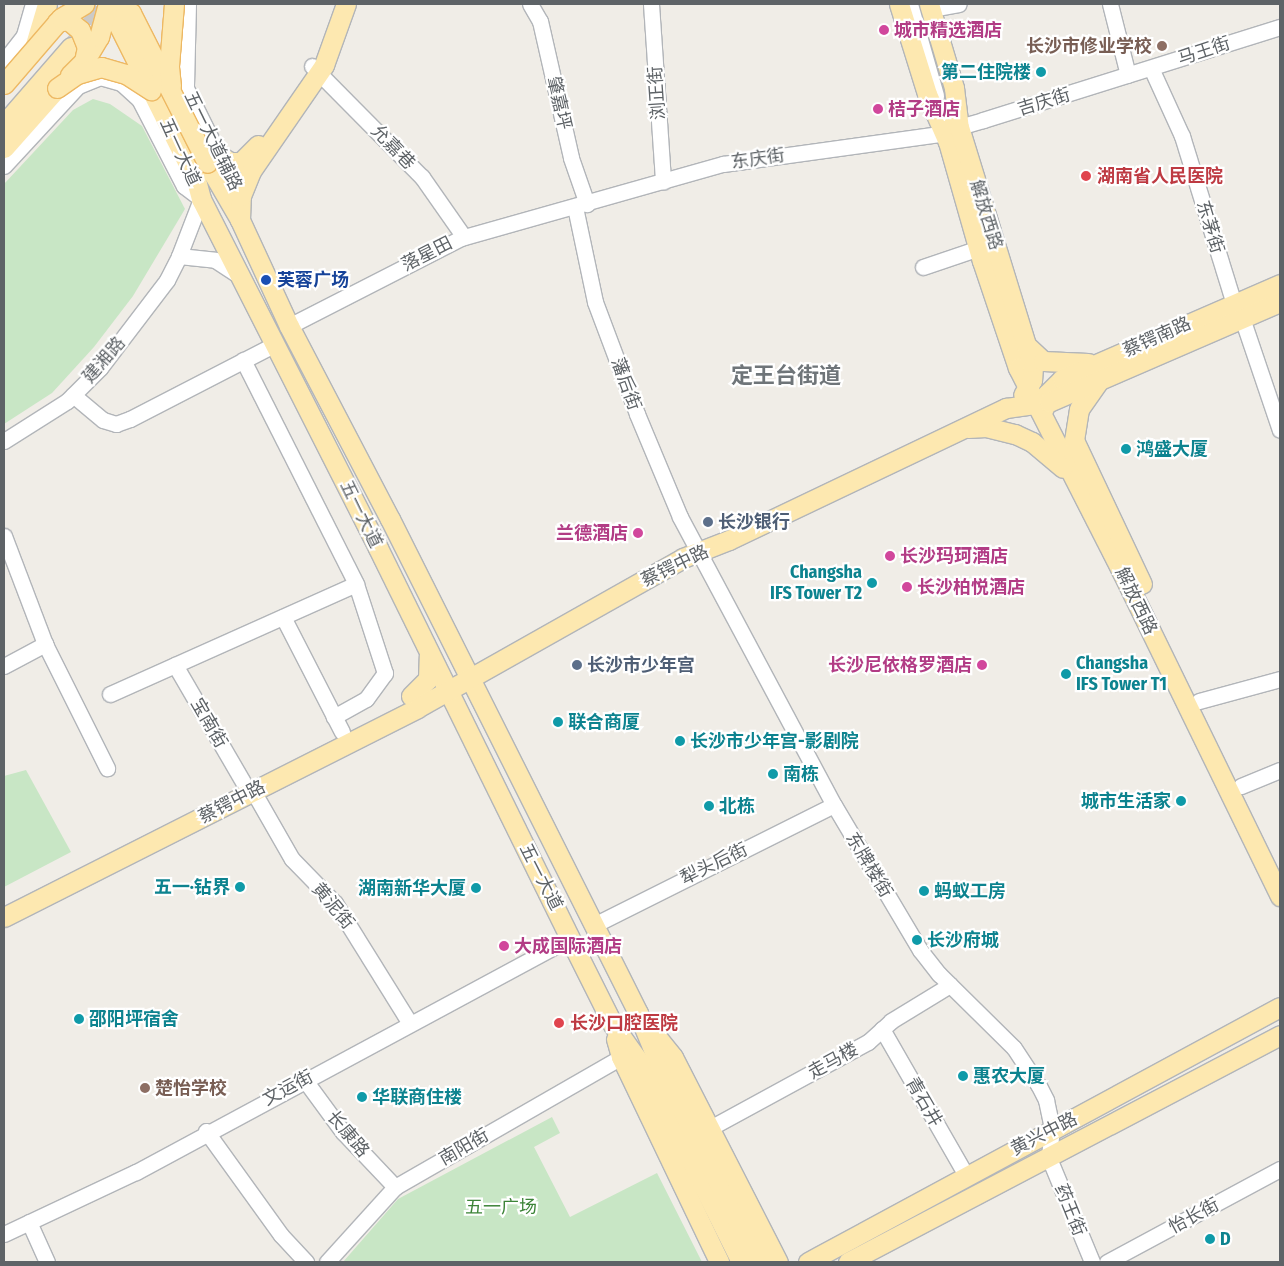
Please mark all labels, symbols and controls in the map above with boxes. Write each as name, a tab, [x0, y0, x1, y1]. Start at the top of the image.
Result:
place label: 城市精选酒店	[894, 19, 1002, 41]
marker: 城市精选酒店	[878, 24, 890, 36]
street label: 马王街	[1175, 32, 1233, 70]
place label: 长沙市修业学校	[1026, 35, 1152, 57]
marker: 长沙市修业学校	[1156, 40, 1168, 52]
place label: 第二住院楼	[941, 61, 1031, 83]
street label: 浏正街	[644, 65, 670, 121]
marker: 第二住院楼	[1035, 66, 1047, 78]
street label: 肇嘉坪	[542, 74, 576, 132]
street label: 吉庆街	[1015, 84, 1073, 120]
street label: 五一大道辅路	[180, 88, 246, 194]
place label: 桔子酒店	[888, 98, 960, 120]
marker: 桔子酒店	[872, 103, 884, 115]
street label: 五一大道	[155, 115, 205, 189]
street label: 允嘉巷	[366, 120, 420, 174]
street label: 东庆街	[730, 145, 786, 173]
place label: 湖南省人民医院	[1097, 165, 1223, 187]
marker: 湖南省人民医院	[1079, 169, 1093, 183]
street label: 解放西路	[965, 177, 1007, 253]
street label: 东茅街	[1192, 198, 1228, 256]
street label: 落星田	[398, 232, 456, 276]
place label: 芙蓉广场	[277, 269, 349, 291]
marker: 芙蓉广场	[259, 273, 273, 287]
street label: 蔡锷南路	[1120, 312, 1194, 362]
street label: 建湘路	[78, 333, 130, 387]
street label: 藩后街	[607, 355, 645, 413]
district label: 定王台街道	[731, 363, 841, 389]
place label: 鸿盛大厦	[1136, 438, 1208, 460]
marker: 鸿盛大厦	[1120, 443, 1132, 455]
street label: 五一大道	[336, 477, 386, 551]
place label: 长沙银行	[718, 511, 790, 533]
marker: 长沙银行	[702, 516, 714, 528]
place label: 兰德酒店	[556, 522, 628, 544]
marker: 兰德酒店	[632, 527, 644, 539]
street label: 蔡锷中路	[638, 541, 712, 591]
place label: 长沙玛珂酒店	[900, 545, 1008, 567]
marker: 长沙玛珂酒店	[884, 550, 896, 562]
place label: Changsha IFS Tower T2	[770, 562, 862, 604]
street label: 解放西路	[1111, 564, 1161, 638]
place label: 长沙柏悦酒店	[917, 576, 1025, 598]
marker: Changsha IFS Tower T2	[866, 577, 878, 589]
marker: 长沙柏悦酒店	[901, 581, 913, 593]
place label: Changsha IFS Tower T1	[1076, 653, 1167, 696]
place label: 长沙市少年宫	[587, 654, 695, 676]
place label: 长沙尼依格罗酒店	[828, 654, 972, 676]
marker: 长沙市少年宫	[571, 659, 583, 671]
marker: 长沙尼依格罗酒店	[976, 659, 988, 671]
marker: Changsha IFS Tower T1	[1060, 668, 1072, 680]
street label: 宝南街	[186, 694, 232, 752]
place label: 联合商厦	[568, 711, 640, 733]
marker: 联合商厦	[552, 716, 564, 728]
place label: 长沙市少年宫-影剧院	[690, 730, 859, 752]
marker: 长沙市少年宫-影剧院	[674, 735, 686, 747]
place label: 南栋	[783, 763, 819, 785]
marker: 南栋	[767, 768, 779, 780]
street label: 蔡锷中路	[195, 776, 269, 828]
place label: 城市生活家	[1081, 790, 1171, 812]
place label: 北栋	[719, 795, 755, 817]
marker: 城市生活家	[1175, 795, 1187, 807]
marker: 北栋	[703, 800, 715, 812]
street label: 东牌楼街	[841, 829, 897, 901]
street label: 犁头后街	[677, 839, 751, 889]
street label: 五一大道	[515, 840, 567, 914]
place label: 五一·钻界	[154, 876, 230, 898]
place label: 湖南新华大厦	[358, 877, 466, 899]
street label: 黄泥街	[307, 878, 359, 934]
place label: 蚂蚁工房	[934, 880, 1006, 902]
marker: 五一·钻界	[234, 881, 246, 893]
marker: 湖南新华大厦	[470, 882, 482, 894]
marker: 蚂蚁工房	[918, 885, 930, 897]
place label: 长沙府城	[927, 929, 999, 951]
marker: 长沙府城	[911, 934, 923, 946]
place label: 大成国际酒店	[514, 935, 622, 957]
marker: 大成国际酒店	[498, 940, 510, 952]
place label: 邵阳坪宿舍	[89, 1008, 179, 1030]
place label: 长沙口腔医院	[570, 1012, 678, 1034]
marker: 邵阳坪宿舍	[73, 1013, 85, 1025]
marker: 长沙口腔医院	[552, 1016, 566, 1030]
street label: 走马楼	[804, 1038, 862, 1084]
place label: 惠农大厦	[973, 1065, 1045, 1087]
street label: 文运街	[259, 1066, 317, 1110]
marker: 惠农大厦	[957, 1070, 969, 1082]
street label: 青石井	[901, 1073, 947, 1131]
place label: 楚怡学校	[155, 1077, 227, 1099]
marker: 楚怡学校	[139, 1082, 151, 1094]
place label: 华联商住楼	[372, 1086, 462, 1108]
marker: 华联商住楼	[356, 1091, 368, 1103]
street label: 长康路	[322, 1106, 374, 1162]
street label: 黄兴中路	[1007, 1108, 1081, 1160]
street label: 南阳街	[435, 1124, 493, 1170]
street label: 药王街	[1050, 1181, 1090, 1239]
street label: 怡长街	[1165, 1194, 1223, 1238]
park label: 五一广场	[465, 1196, 537, 1218]
place label: D	[1220, 1228, 1231, 1250]
marker: D	[1204, 1233, 1216, 1245]

